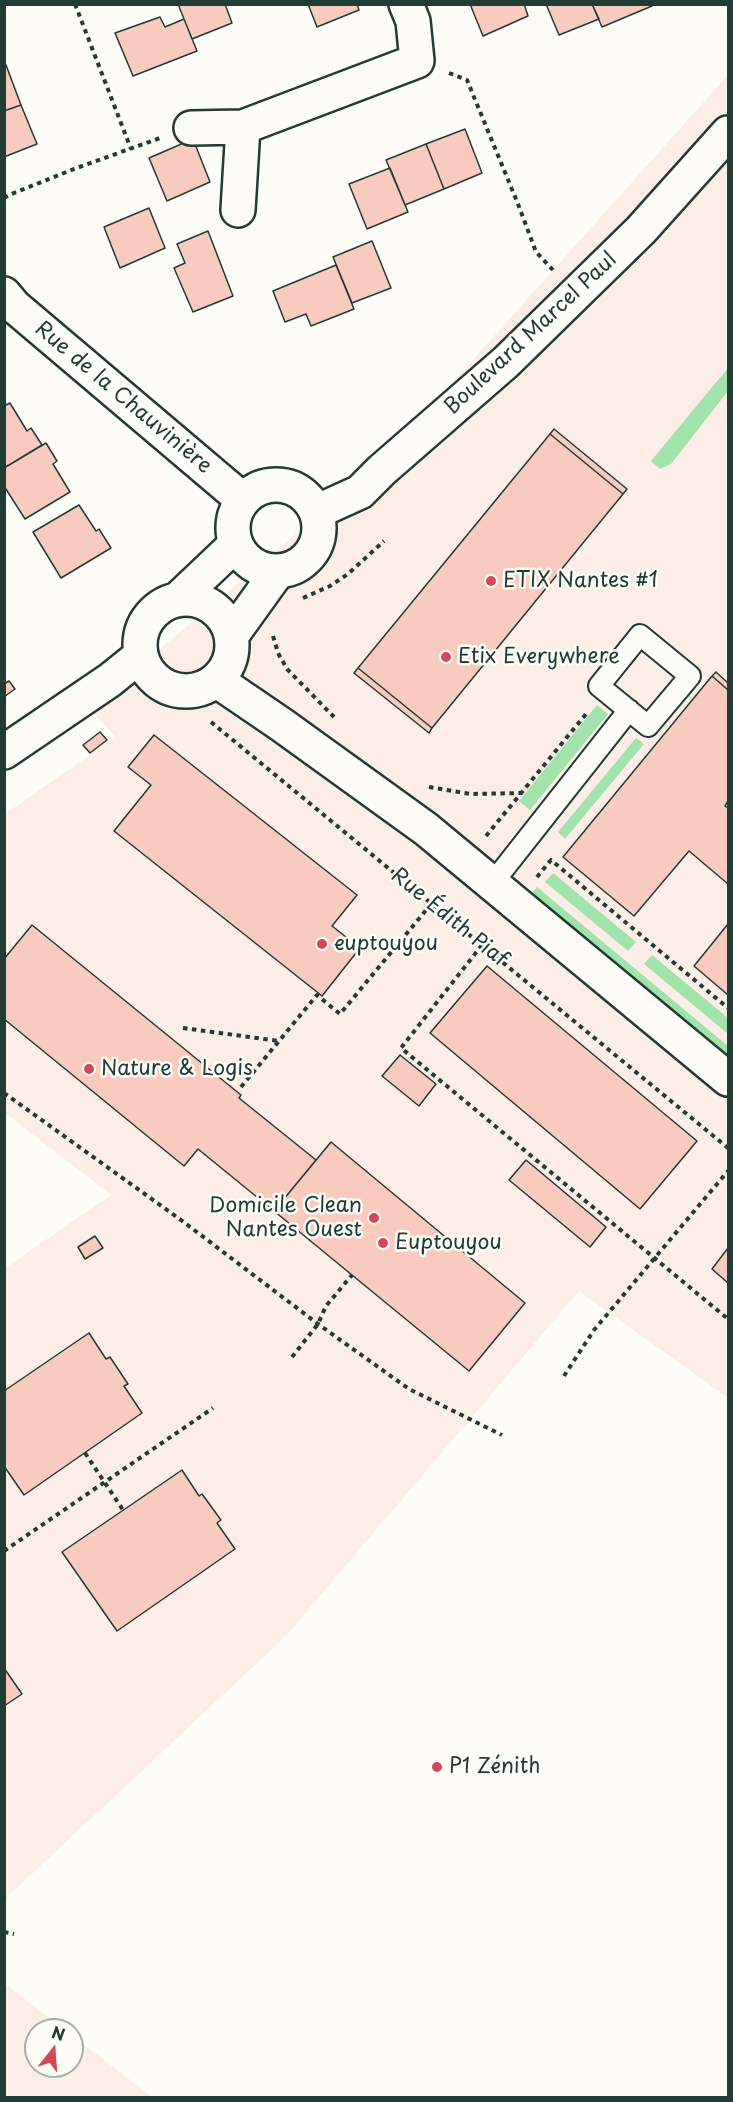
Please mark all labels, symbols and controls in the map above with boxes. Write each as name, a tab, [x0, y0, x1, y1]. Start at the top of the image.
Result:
street label: Boulevard Marcel Paul	[440, 248, 622, 420]
street label: Rue de la Chauvinière	[29, 317, 217, 479]
place label: ETIX Nantes #1	[503, 568, 658, 594]
marker: ETIX Nantes #1	[484, 574, 498, 588]
place label: Etix Everywhere	[458, 644, 620, 670]
marker: Etix Everywhere	[439, 650, 453, 664]
street label: Rue Édith Piaf	[385, 863, 513, 973]
place label: euptouyou	[334, 931, 438, 957]
marker: euptouyou	[315, 937, 329, 951]
place label: Nature & Logis	[101, 1056, 253, 1082]
marker: Nature & Logis	[82, 1062, 96, 1076]
place label: Domicile Clean Nantes Ouest	[209, 1193, 362, 1243]
marker: Domicile Clean Nantes Ouest	[367, 1211, 381, 1225]
place label: Euptouyou	[395, 1230, 502, 1256]
marker: Euptouyou	[376, 1236, 390, 1250]
place label: P1 Zénith	[449, 1754, 540, 1780]
marker: P1 Zénith	[430, 1760, 444, 1774]
north arrow	[24, 2018, 84, 2078]
text: N	[49, 2019, 68, 2046]

